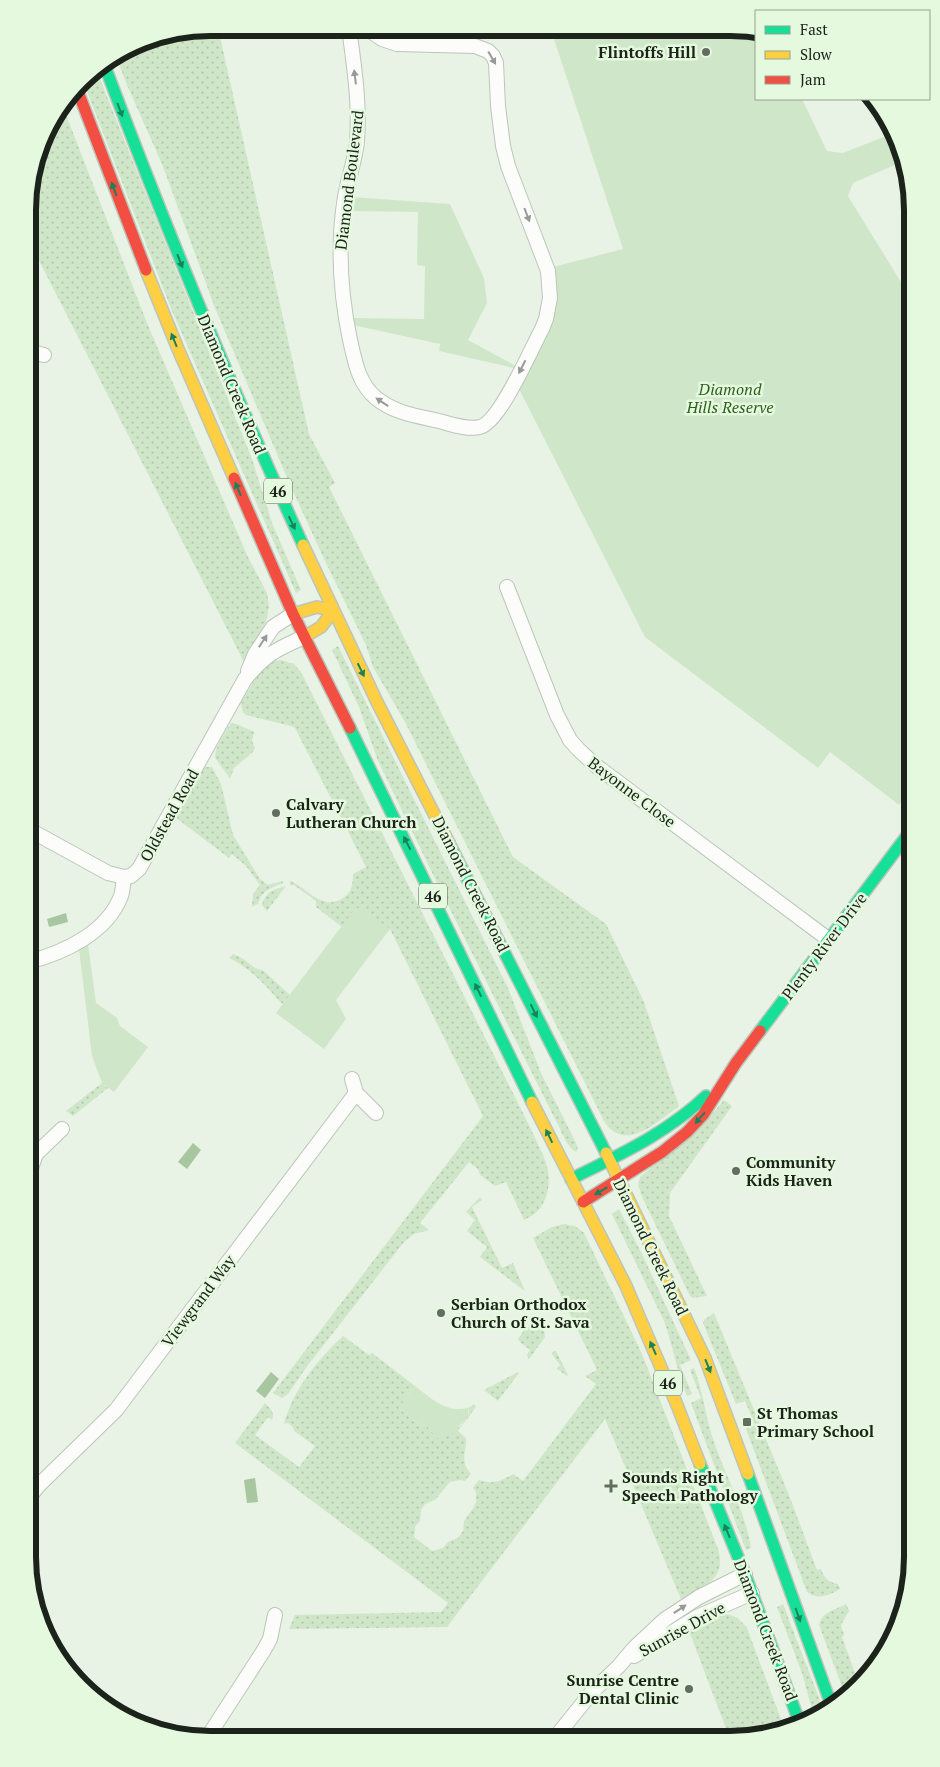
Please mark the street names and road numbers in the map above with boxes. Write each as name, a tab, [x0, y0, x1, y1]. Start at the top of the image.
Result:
street label: Diamond Boulevard	[330, 109, 369, 251]
street label: Diamond Creek Road	[193, 311, 271, 457]
road number: 46	[264, 478, 292, 504]
street label: Bayonne Close	[584, 752, 680, 832]
street label: Oldstead Road	[134, 765, 204, 865]
street label: Diamond Creek Road	[427, 812, 515, 956]
road number: 46	[419, 884, 447, 908]
street label: Plenty River Drive	[776, 888, 872, 1004]
street label: Diamond Creek Road	[608, 1175, 694, 1319]
street label: Viewgrand Way	[156, 1250, 241, 1352]
road number: 46	[654, 1370, 682, 1396]
street label: Diamond Creek Road	[729, 1556, 803, 1704]
street label: Sunrise Drive	[635, 1596, 729, 1662]

